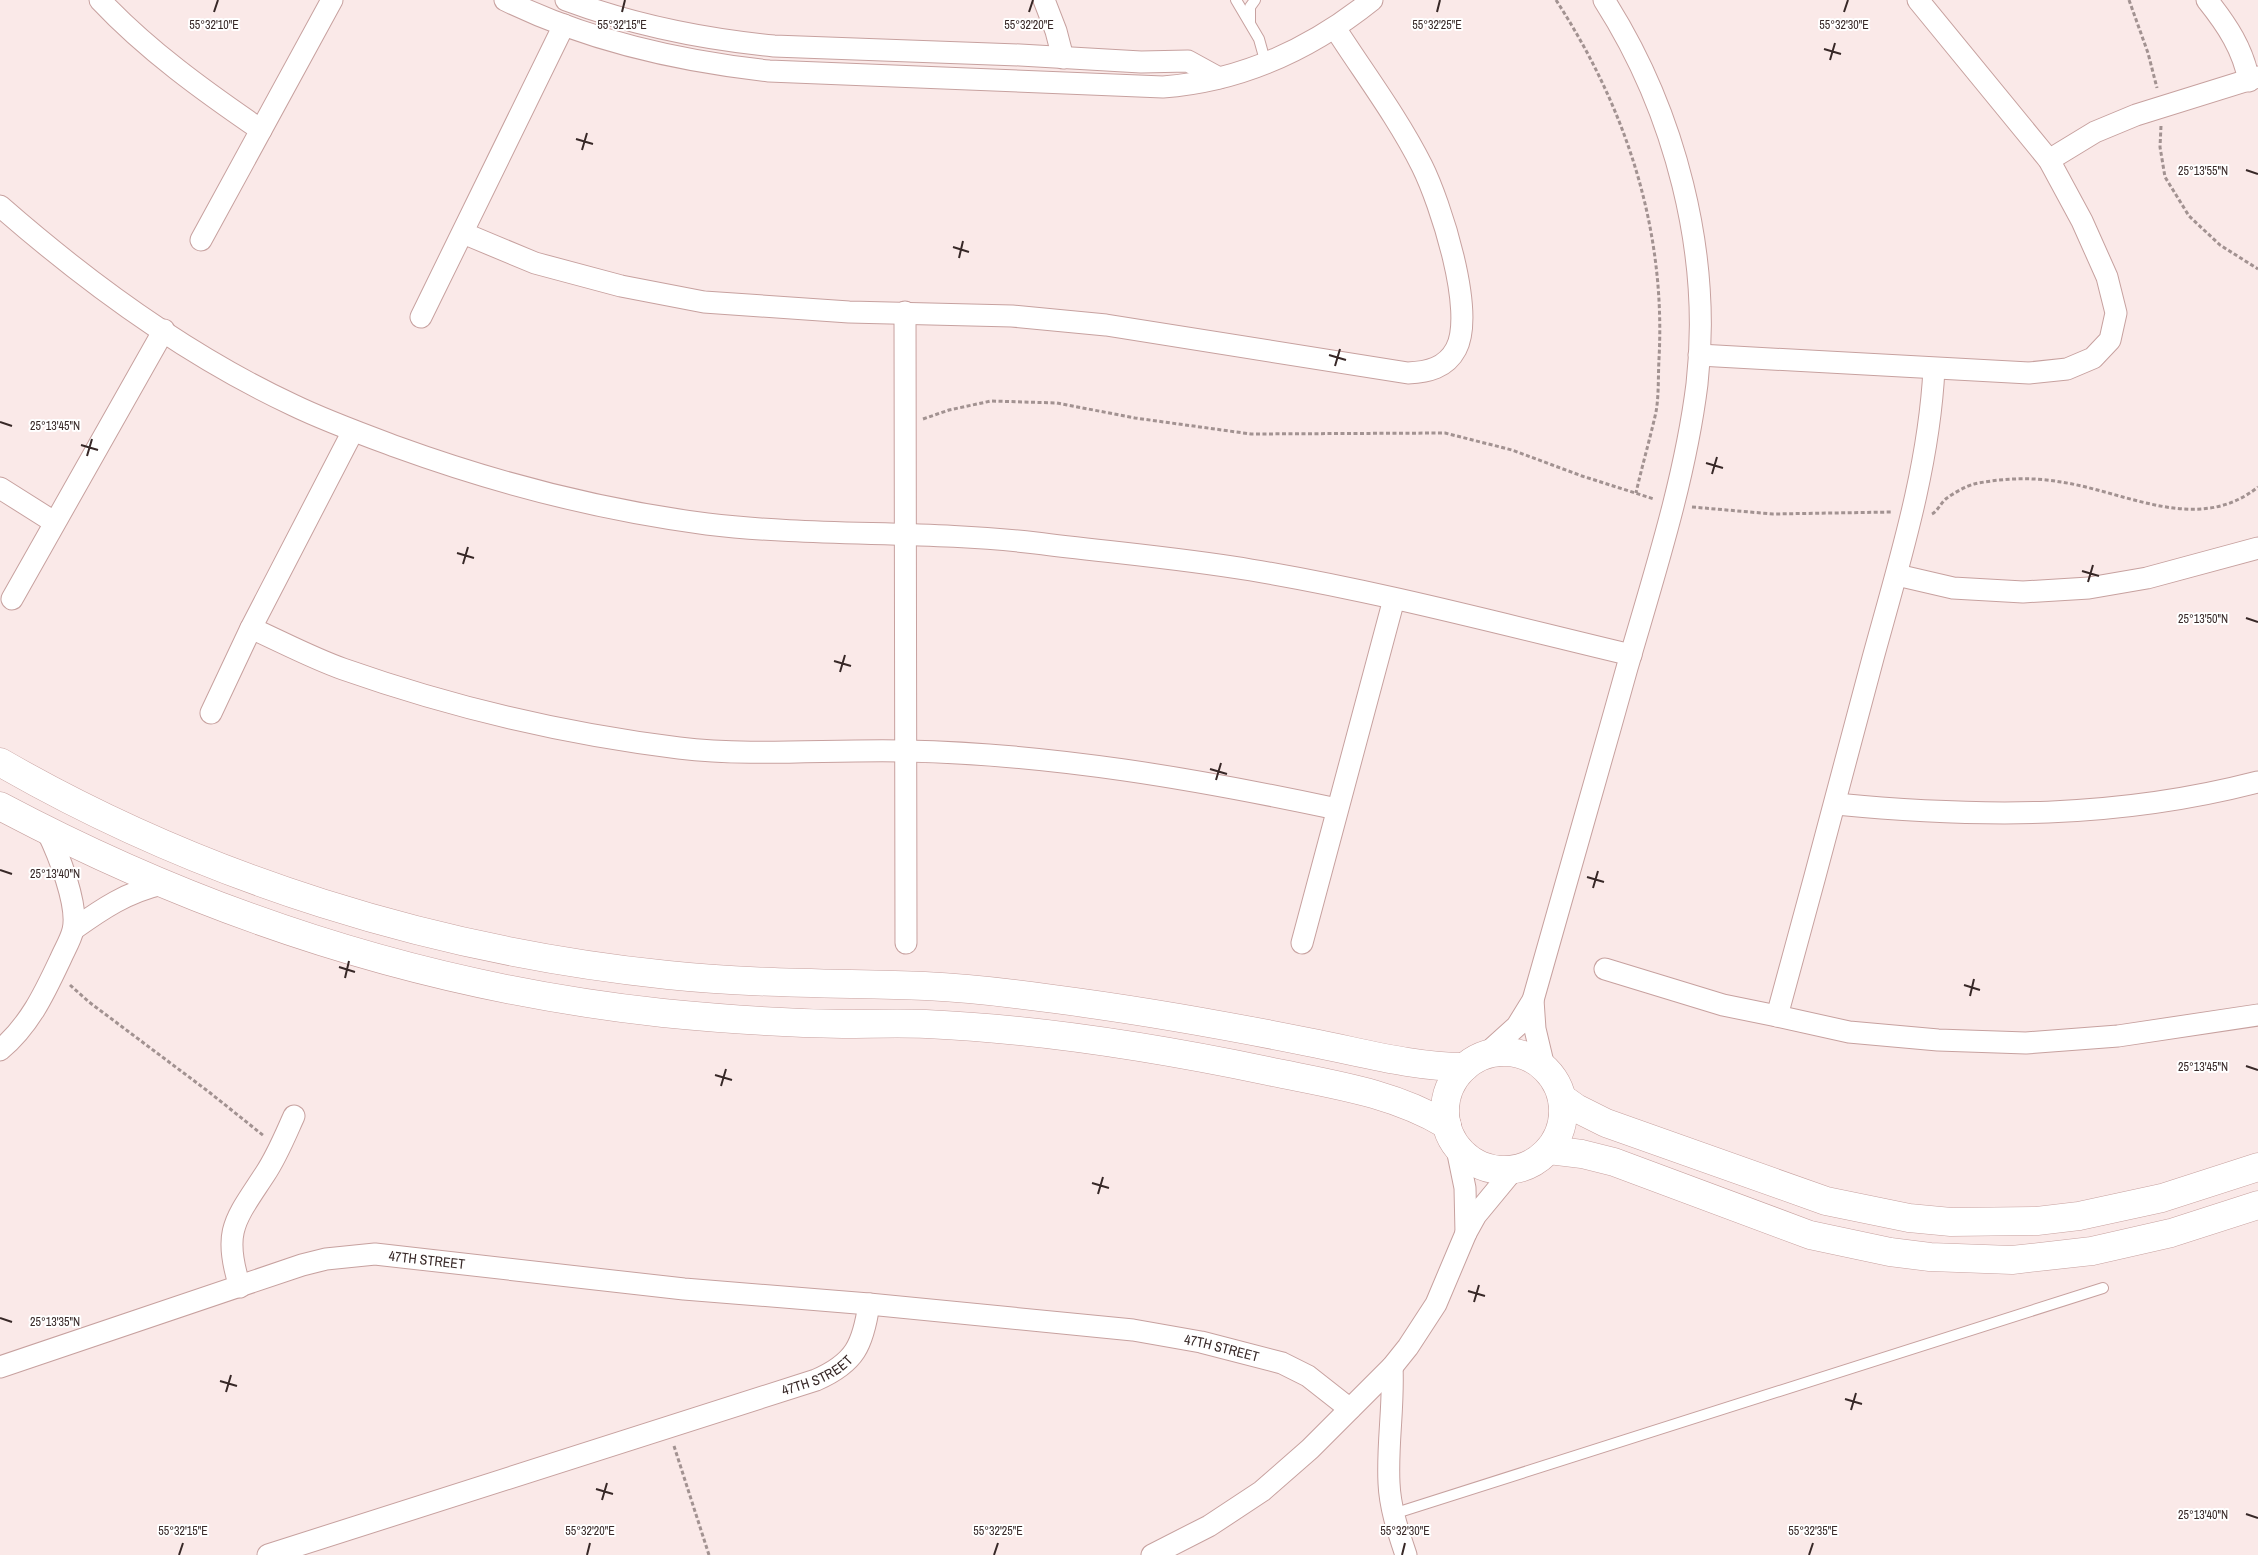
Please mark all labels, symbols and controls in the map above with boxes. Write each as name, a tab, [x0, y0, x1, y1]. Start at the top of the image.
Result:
text: 55°32'10"E	[189, 17, 239, 33]
text: 55°32'15"E	[597, 17, 647, 33]
text: 55°32'20"E	[1004, 17, 1054, 33]
text: 55°32'25"E	[1412, 17, 1462, 33]
text: 55°32'30"E	[1819, 17, 1869, 33]
text: 25°13'55"N	[2178, 163, 2228, 179]
text: 25°13'45"N	[30, 418, 80, 434]
text: 25°13'50"N	[2178, 611, 2228, 627]
text: 25°13'40"N	[30, 866, 80, 882]
text: 25°13'45"N	[2178, 1059, 2228, 1075]
street label: 47TH STREET	[388, 1247, 466, 1273]
text: 25°13'35"N	[30, 1314, 80, 1330]
street label: 47TH STREET	[1183, 1330, 1261, 1366]
street label: 47TH STREET	[779, 1351, 856, 1399]
text: 25°13'40"N	[2178, 1507, 2228, 1523]
text: 55°32'15"E	[158, 1523, 208, 1539]
text: 55°32'20"E	[565, 1523, 615, 1539]
text: 55°32'25"E	[973, 1523, 1023, 1539]
text: 55°32'30"E	[1380, 1523, 1430, 1539]
text: 55°32'35"E	[1788, 1523, 1838, 1539]

